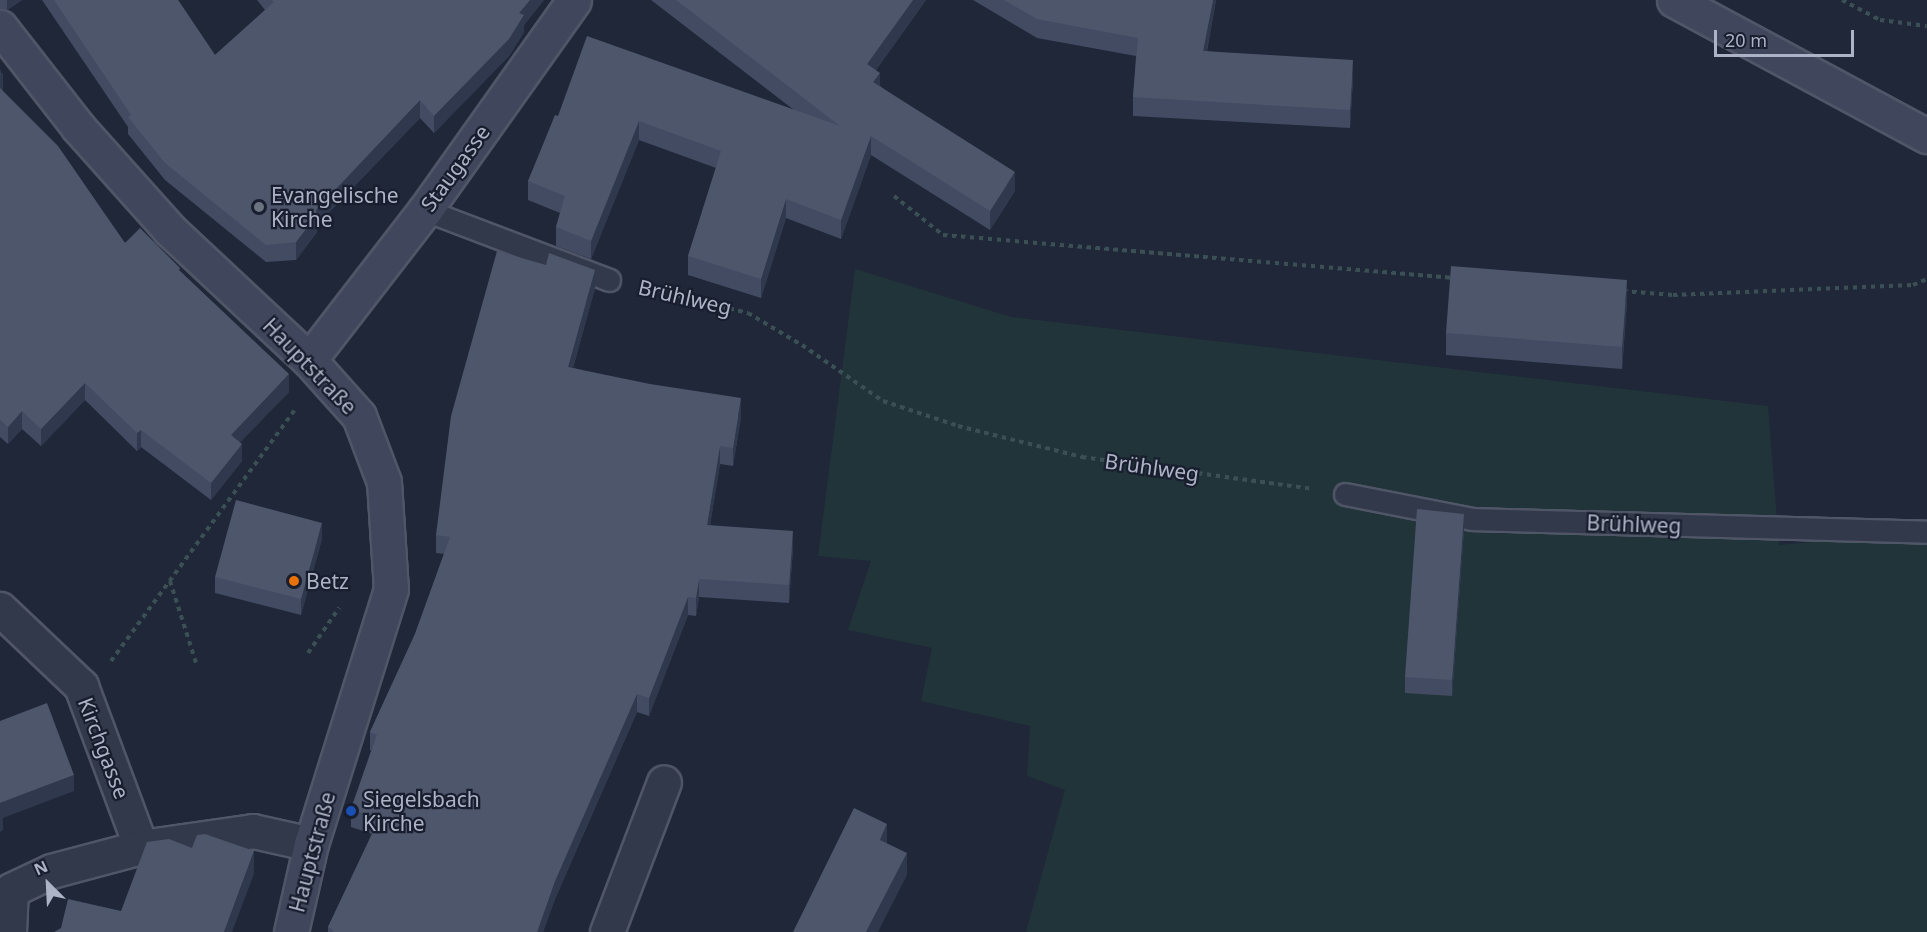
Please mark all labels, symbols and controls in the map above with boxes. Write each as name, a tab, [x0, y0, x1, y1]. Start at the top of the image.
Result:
scale bar	[1717, 18, 1856, 56]
text: 20 m	[1725, 28, 1767, 52]
street label: Staugasse	[415, 120, 495, 216]
place label: Evangelische Kirche	[271, 182, 399, 232]
marker: Evangelische Kirche	[252, 200, 266, 214]
street label: Brühlweg	[636, 274, 734, 320]
street label: Hauptstraße	[258, 313, 362, 419]
street label: Brühlweg	[1103, 448, 1201, 486]
street label: Brühlweg	[1586, 510, 1682, 538]
place label: Betz	[306, 568, 349, 594]
marker: Betz	[287, 574, 301, 588]
street label: Kirchgasse	[73, 694, 135, 802]
place label: Siegelsbach Kirche	[363, 786, 480, 836]
street label: Hauptstraße	[284, 789, 340, 915]
marker: Siegelsbach Kirche	[344, 804, 358, 818]
north arrow	[18, 854, 78, 914]
text: N	[30, 855, 51, 880]

